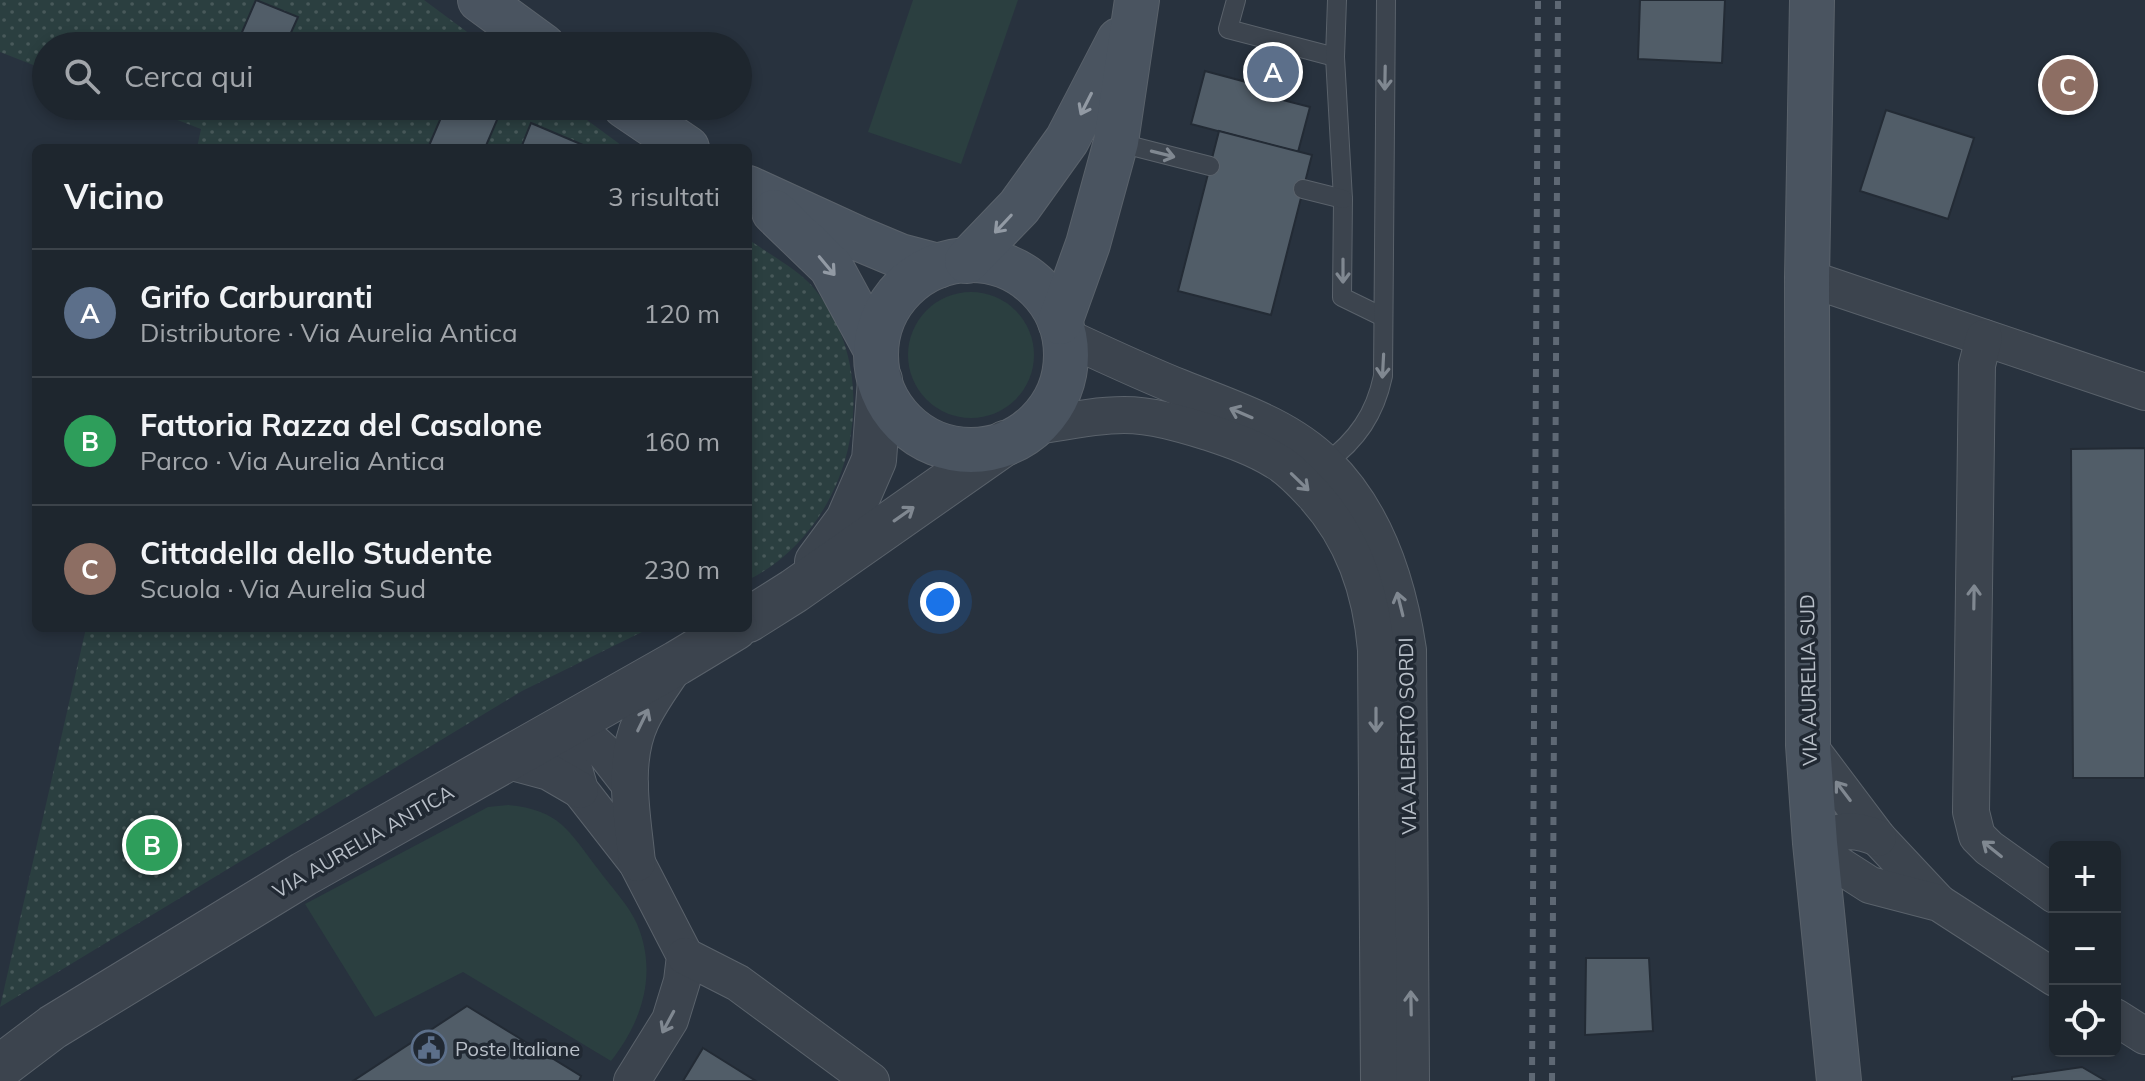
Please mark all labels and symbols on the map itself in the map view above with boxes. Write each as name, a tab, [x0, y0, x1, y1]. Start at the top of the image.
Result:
pin: A	[1247, 42, 1299, 102]
pin: C	[2042, 55, 2094, 115]
one-way arrow	[1378, 64, 1393, 91]
one-way arrow	[1077, 92, 1093, 116]
one-way arrow	[1150, 147, 1176, 162]
one-way arrow	[994, 214, 1013, 233]
one-way arrow	[819, 255, 836, 276]
one-way arrow	[1335, 257, 1350, 284]
one-way arrow	[1375, 352, 1390, 379]
one-way arrow	[1229, 404, 1254, 419]
one-way arrow	[1290, 472, 1310, 491]
one-way arrow	[893, 506, 915, 522]
your location	[920, 582, 960, 622]
one-way arrow	[1966, 584, 1981, 611]
one-way arrow	[1391, 591, 1406, 617]
street label: VIA AURELIA SUD	[1794, 594, 1822, 766]
street label: VIA ALBERTO SORDI	[1393, 637, 1421, 835]
one-way arrow	[1368, 706, 1384, 733]
one-way arrow	[636, 709, 651, 733]
street label: VIA AURELIA ANTICA	[268, 779, 458, 903]
one-way arrow	[1835, 781, 1852, 802]
pin: B	[126, 815, 178, 875]
one-way arrow	[1982, 840, 2003, 858]
one-way arrow	[1403, 990, 1419, 1017]
one-way arrow	[659, 1009, 675, 1033]
public building icon: Poste Italiane	[410, 1029, 448, 1067]
place label: Poste Italiane	[455, 1036, 580, 1061]

